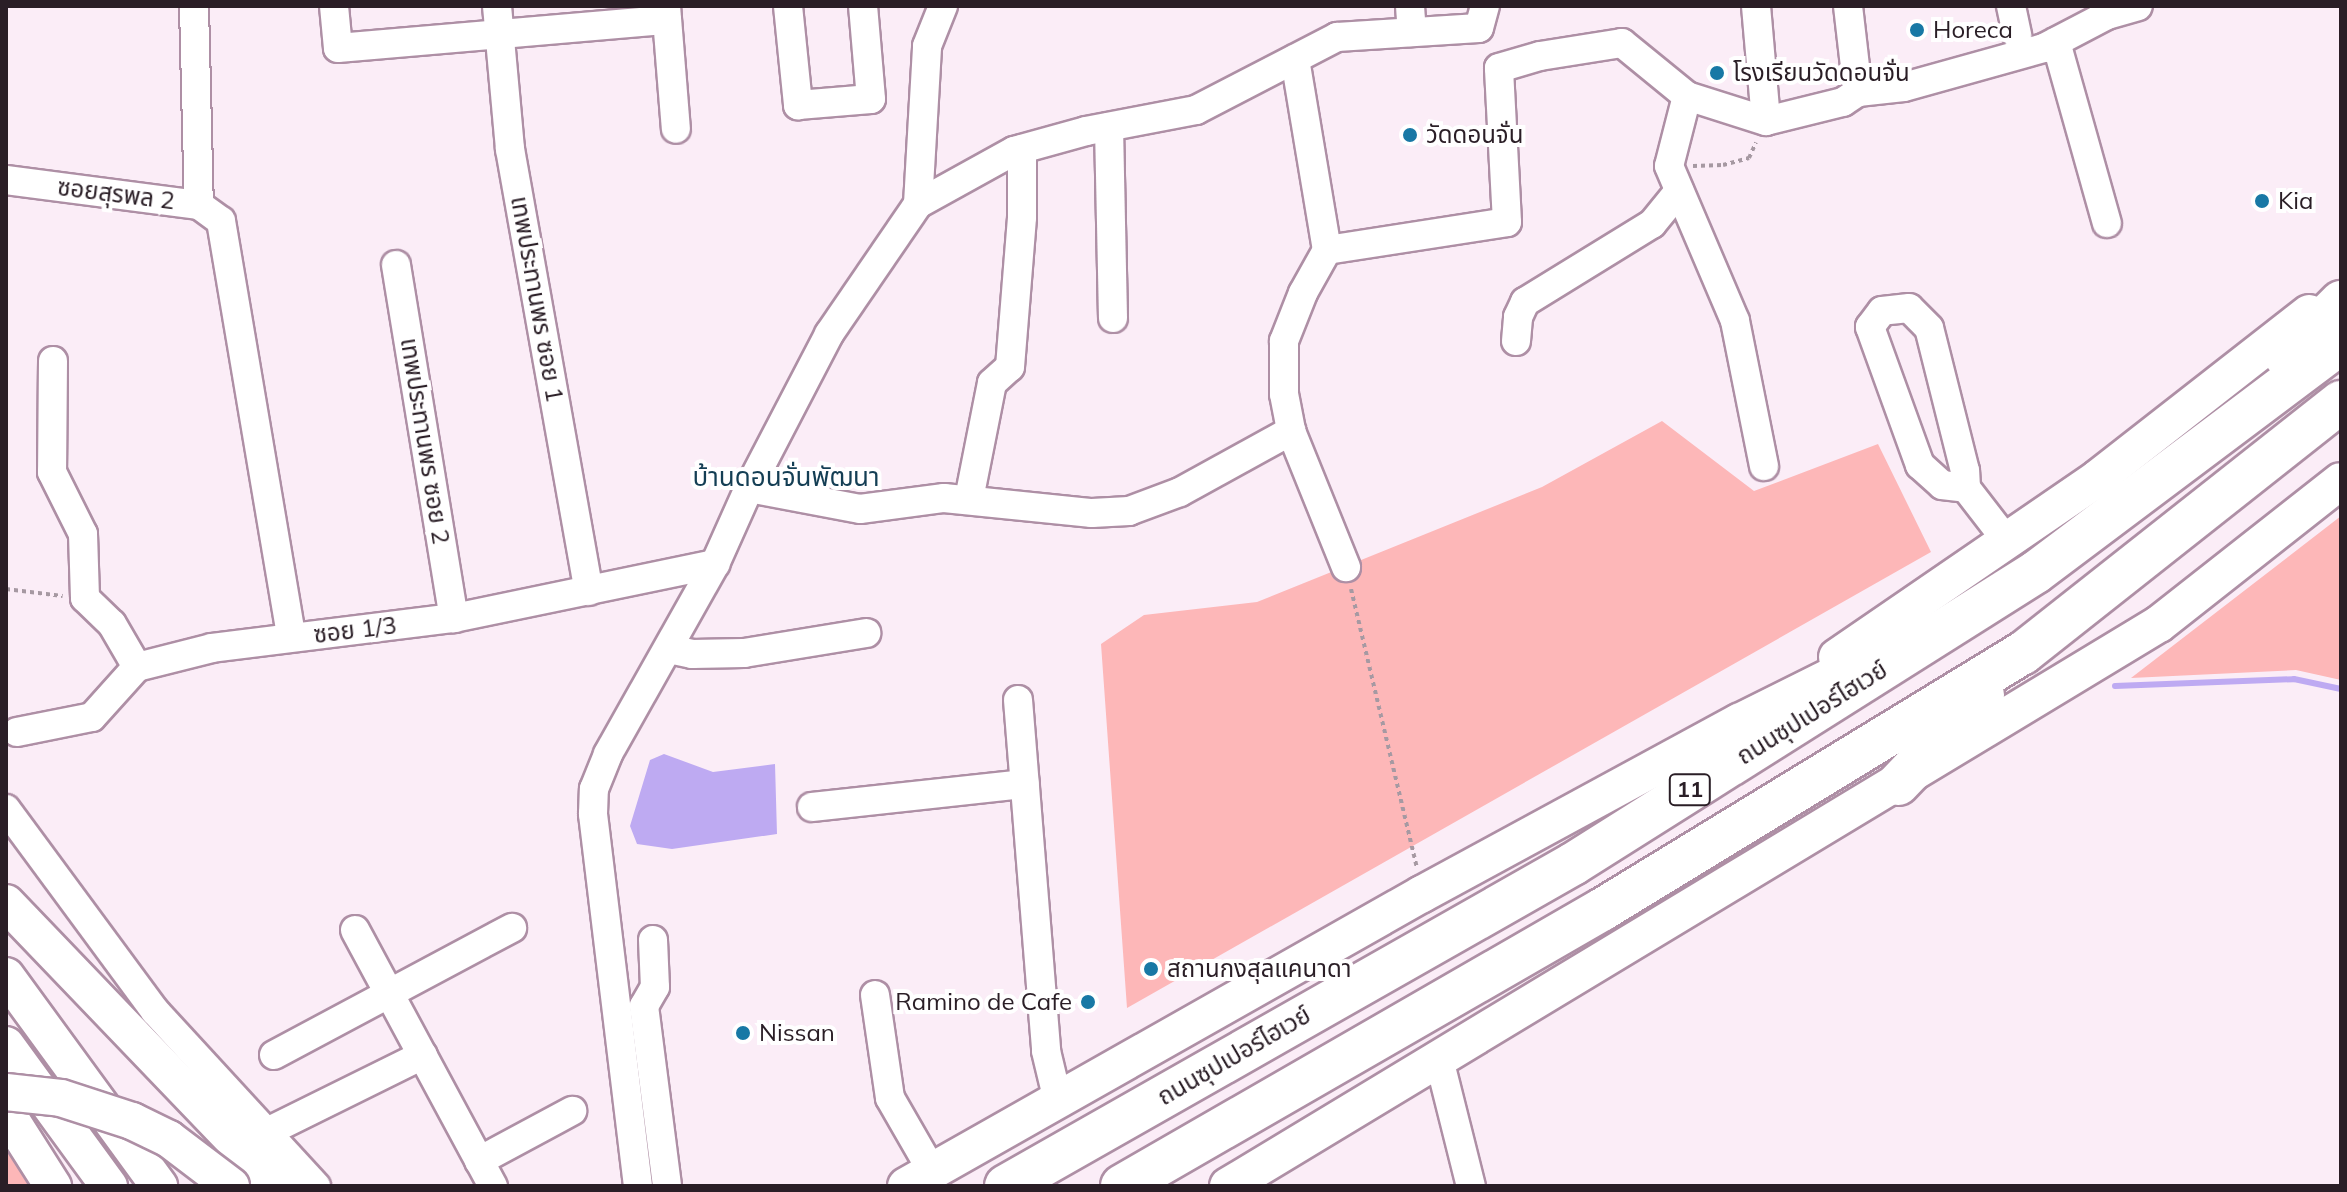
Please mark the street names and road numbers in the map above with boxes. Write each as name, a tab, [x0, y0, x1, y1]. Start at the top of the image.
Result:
street label: ซอยสุรพล 2	[56, 173, 176, 215]
street label: เทพประทานพร ซอย 1	[505, 194, 569, 404]
street label: เทพประทานพร ซอย 2	[394, 336, 456, 546]
street label: ซอย 1/3	[312, 611, 398, 649]
street label: ถนนซุปเปอร์ไฮเวย์	[1731, 655, 1893, 771]
road number: 11	[1668, 772, 1712, 808]
street label: ถนนซุปเปอร์ไฮเวย์	[1152, 1001, 1316, 1111]

